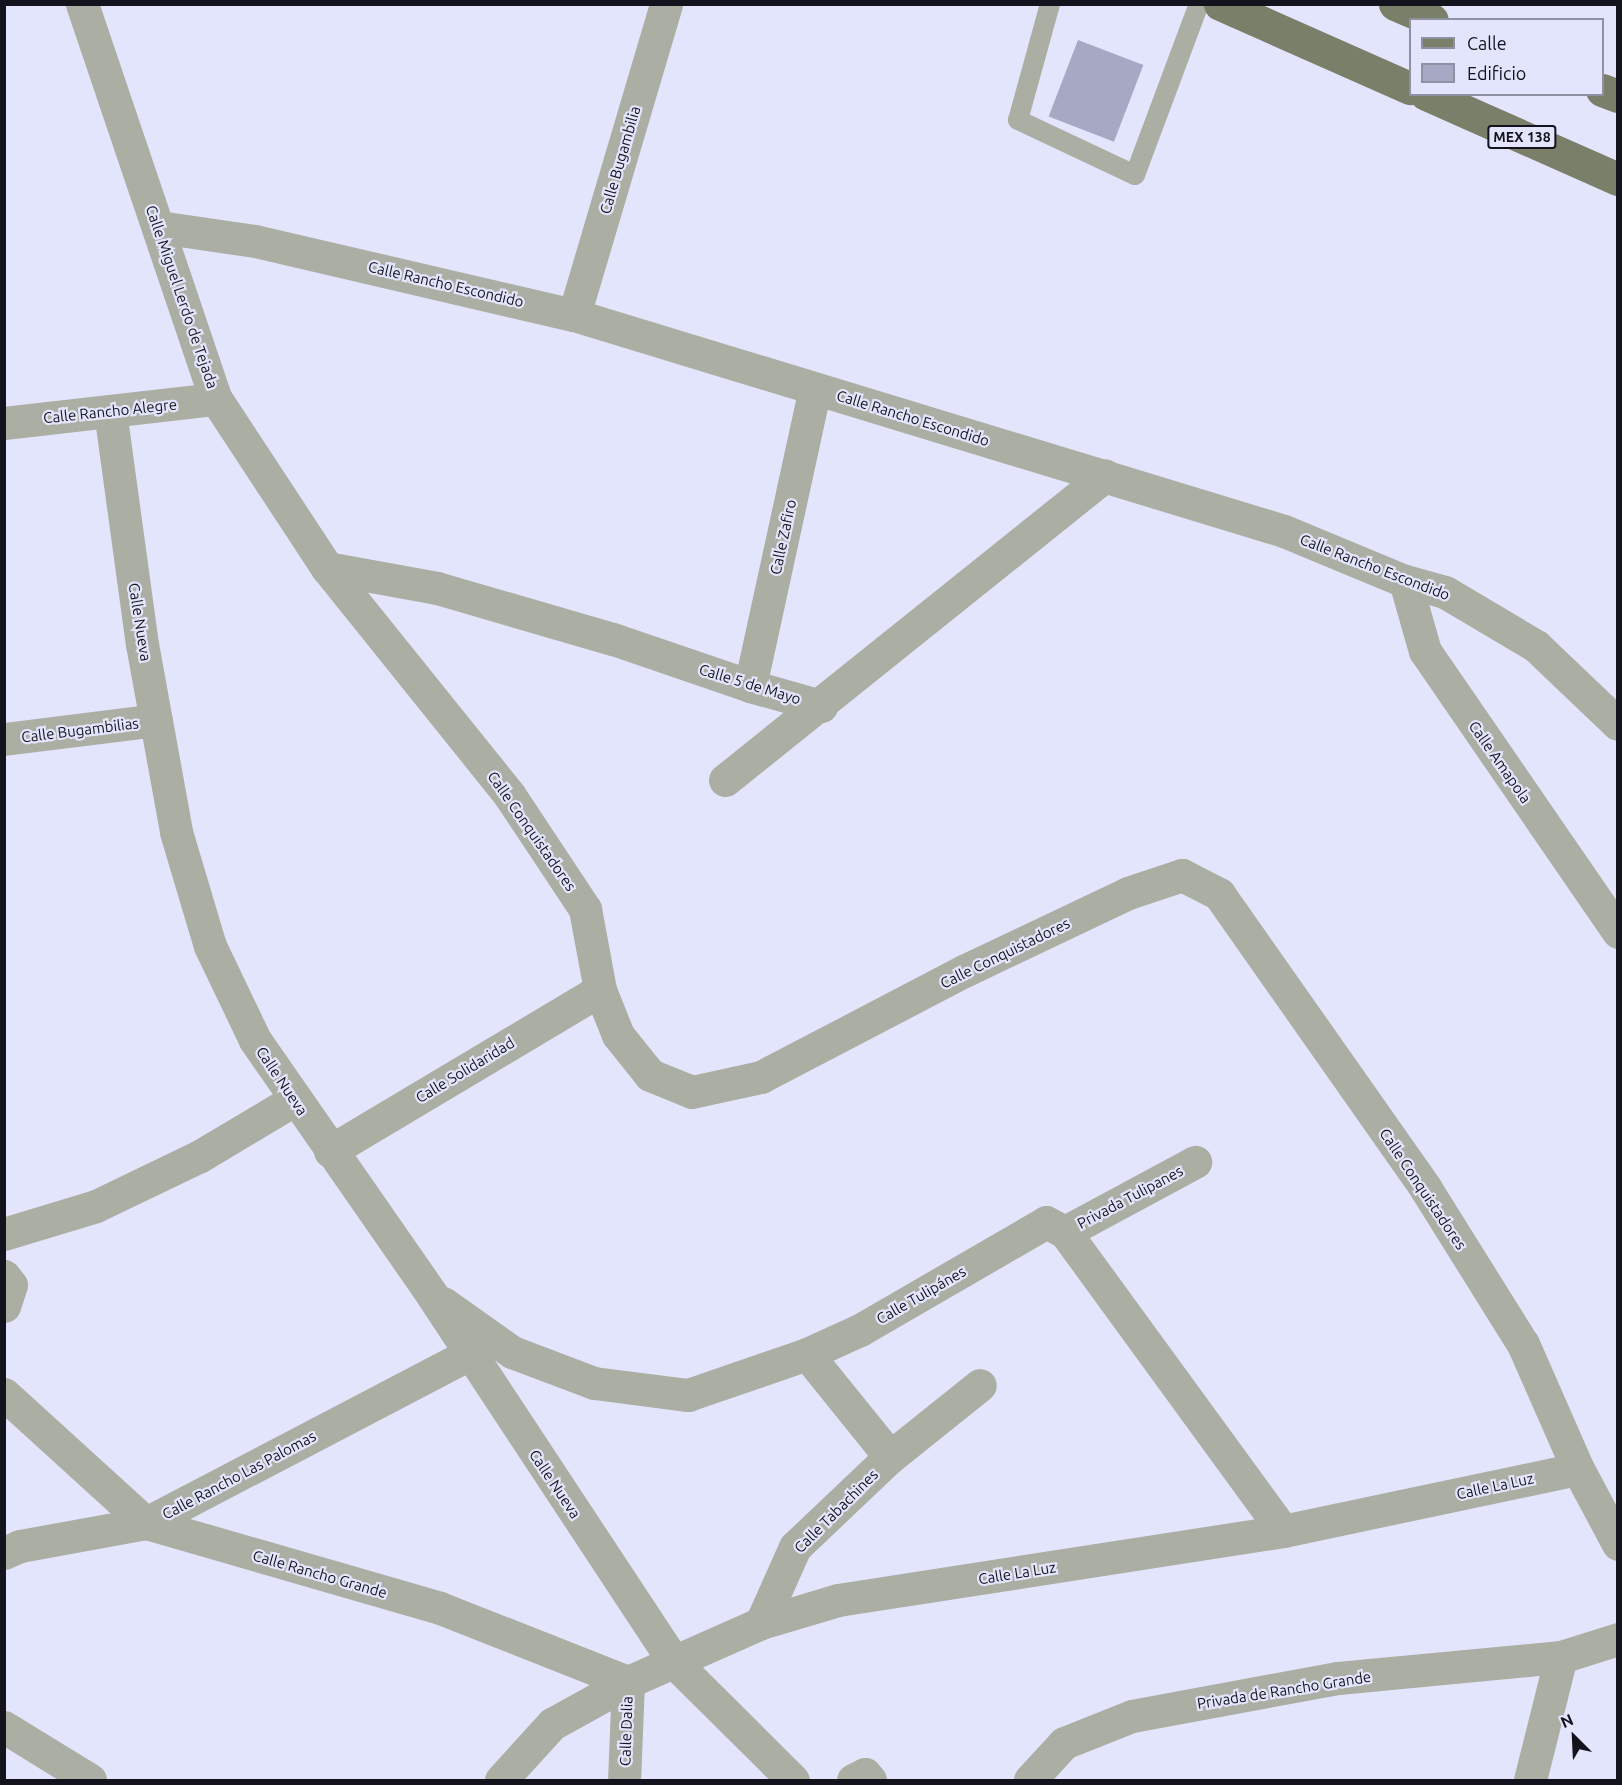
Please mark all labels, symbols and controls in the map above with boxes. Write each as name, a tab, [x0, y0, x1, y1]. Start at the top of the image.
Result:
legend	[1409, 18, 1604, 96]
text: Calle	[1467, 33, 1507, 53]
text: Edificio	[1467, 63, 1526, 83]
street label: Calle Bugambilia	[596, 104, 644, 216]
road number: MEX 138	[1486, 126, 1558, 148]
street label: Calle Miguel Lerdo de Tejada	[142, 203, 222, 391]
street label: Calle Rancho Escondido	[367, 257, 525, 311]
street label: Calle Rancho Escondido	[834, 386, 992, 450]
street label: Calle Rancho Alegre	[42, 395, 178, 427]
street label: Calle Zafiro	[766, 498, 800, 576]
street label: Calle Rancho Escondido	[1298, 530, 1452, 604]
street label: Calle Nueva	[125, 582, 155, 662]
street label: Calle 5 de Mayo	[697, 660, 803, 708]
street label: Calle Bugambilias	[20, 714, 140, 746]
street label: Calle Amapola	[1465, 717, 1535, 807]
street label: Calle Conquistadores	[484, 768, 580, 894]
street label: Calle Conquistadores	[937, 914, 1073, 992]
street label: Calle Solidaridad	[412, 1034, 518, 1106]
street label: Calle Nueva	[252, 1043, 312, 1119]
street label: Calle Conquistadores	[1376, 1125, 1470, 1253]
street label: Privada Tulipanes	[1074, 1162, 1186, 1232]
street label: Calle Tulipánes	[873, 1262, 969, 1328]
street label: Calle Rancho Las Palomas	[159, 1427, 319, 1523]
street label: Calle Nueva	[525, 1446, 585, 1522]
street label: Calle Tabachines	[790, 1465, 882, 1557]
street label: Calle La Luz	[1455, 1469, 1535, 1503]
street label: Calle Rancho Grande	[251, 1546, 389, 1602]
street label: Calle La Luz	[977, 1558, 1057, 1588]
street label: Privada de Rancho Grande	[1196, 1667, 1372, 1713]
street label: Calle Dalia	[616, 1696, 636, 1766]
north arrow	[1544, 1707, 1604, 1767]
text: N	[1558, 1710, 1576, 1731]

